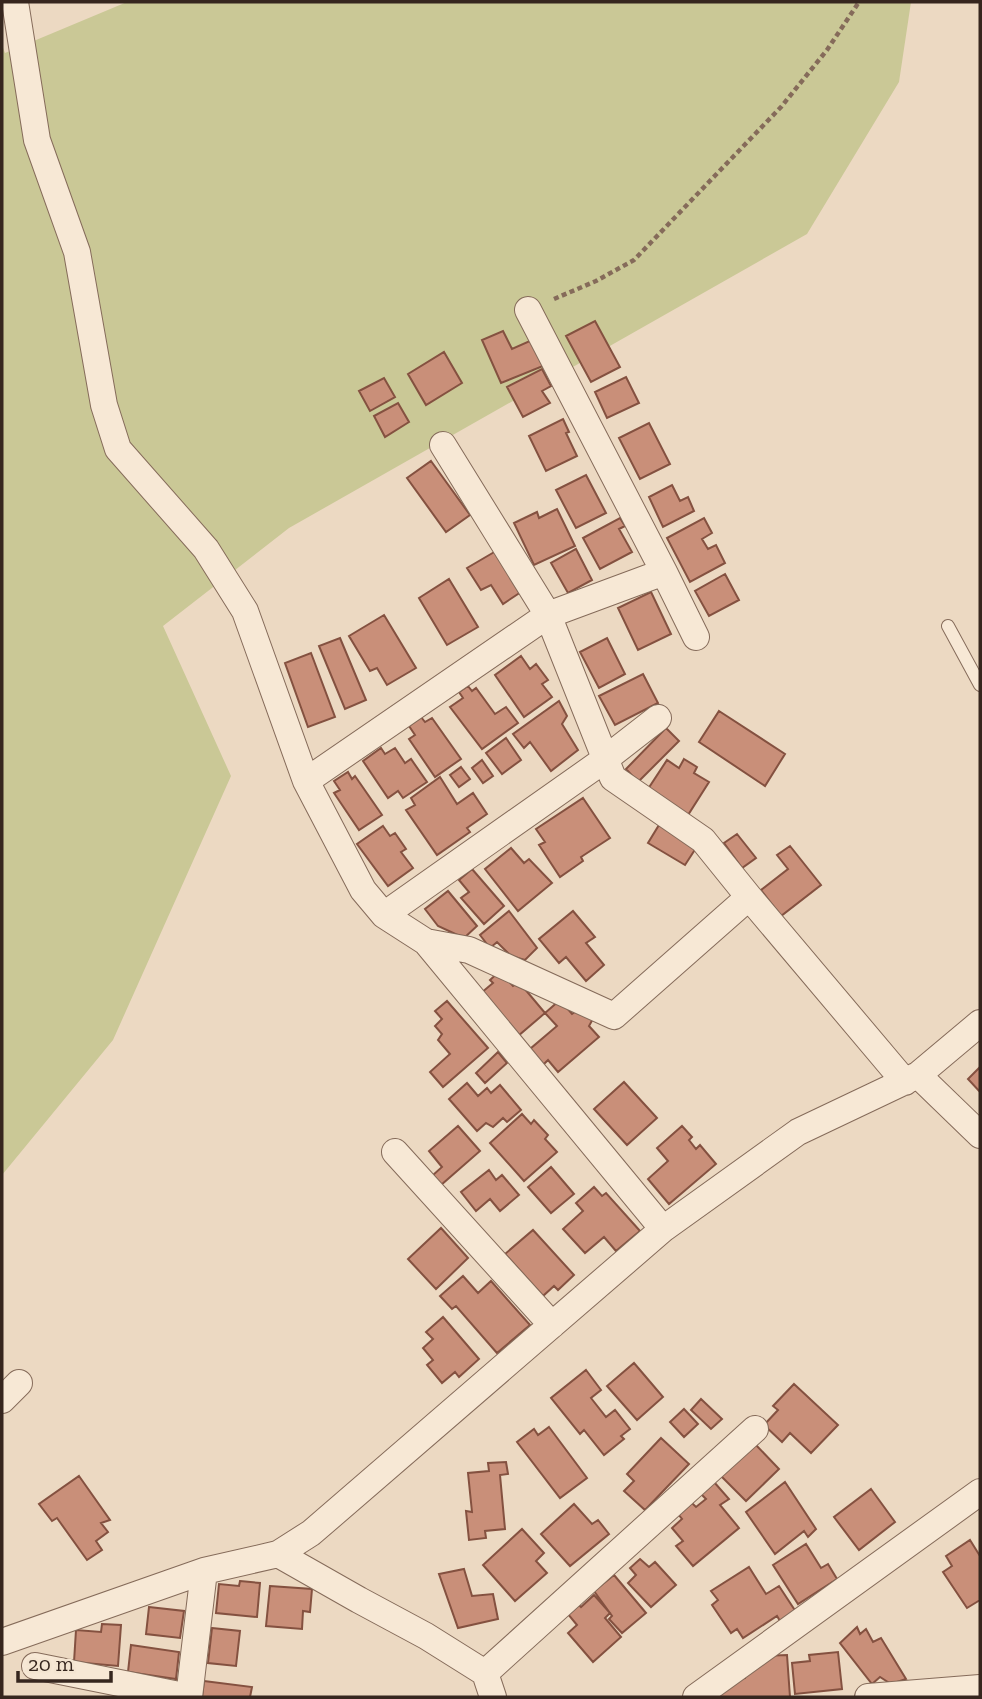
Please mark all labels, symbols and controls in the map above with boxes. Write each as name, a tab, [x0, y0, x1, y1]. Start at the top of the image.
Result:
scale bar	[18, 1640, 110, 1684]
text: 20 m	[28, 1651, 74, 1676]

